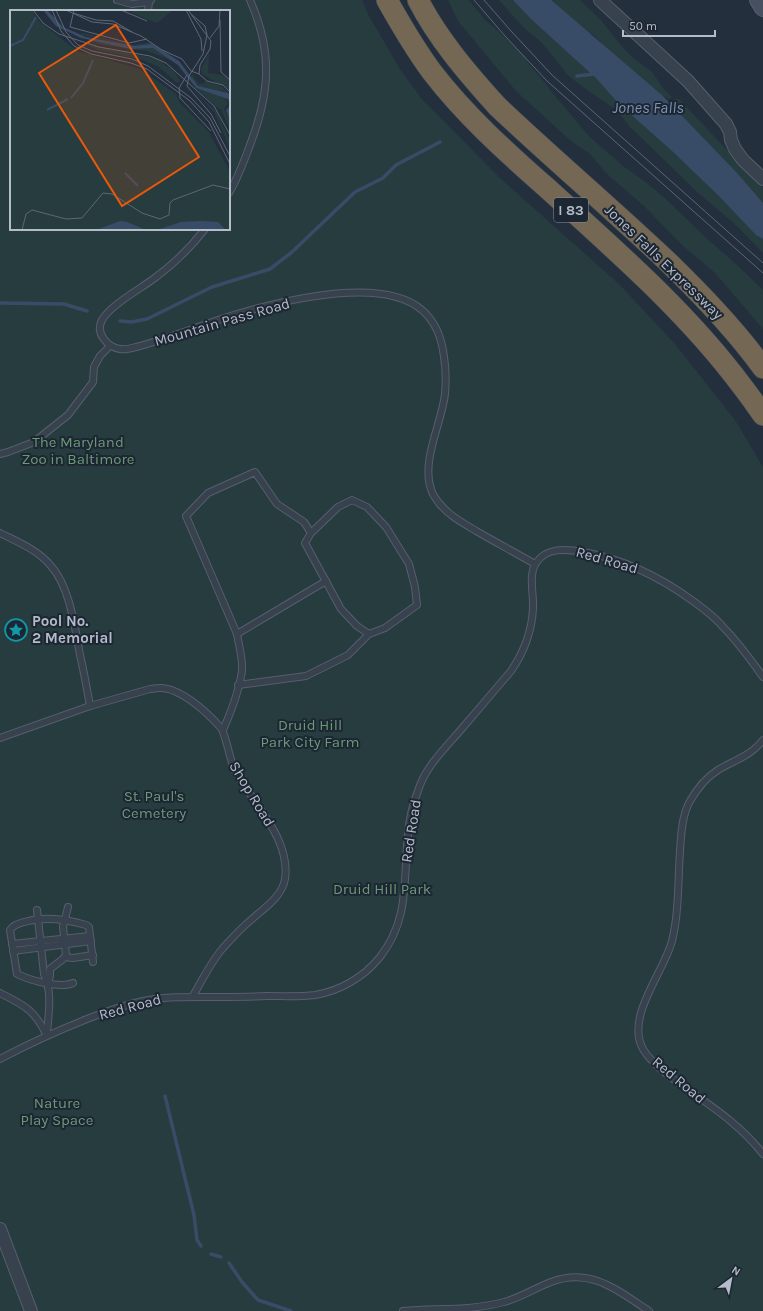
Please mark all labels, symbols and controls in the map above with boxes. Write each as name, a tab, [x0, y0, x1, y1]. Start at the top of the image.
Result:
inset map	[10, 10, 230, 230]
scale bar	[623, 12, 715, 38]
text: 50 m	[629, 19, 657, 33]
water label: Jones Falls	[612, 98, 684, 117]
road number: I 83	[554, 198, 588, 222]
street label: Jones Falls Expressway	[601, 201, 727, 323]
street label: Mountain Pass Road	[152, 294, 292, 350]
park label: The Maryland Zoo in Baltimore	[21, 433, 135, 468]
street label: Red Road	[574, 543, 640, 577]
place label: Pool No. 2 Memorial	[32, 612, 113, 647]
place icon: Pool No. 2 Memorial	[3, 617, 29, 643]
park label: Druid Hill Park City Farm	[260, 716, 360, 751]
street label: Shop Road	[225, 758, 279, 830]
park label: St. Paul's Cemetery	[122, 787, 186, 822]
street label: Red Road	[397, 798, 425, 864]
park label: Druid Hill Park	[333, 880, 431, 898]
street label: Red Road	[97, 990, 163, 1024]
street label: Red Road	[649, 1053, 709, 1107]
park label: Nature Play Space	[21, 1094, 93, 1129]
north arrow	[711, 1259, 751, 1299]
text: N	[729, 1263, 743, 1279]

